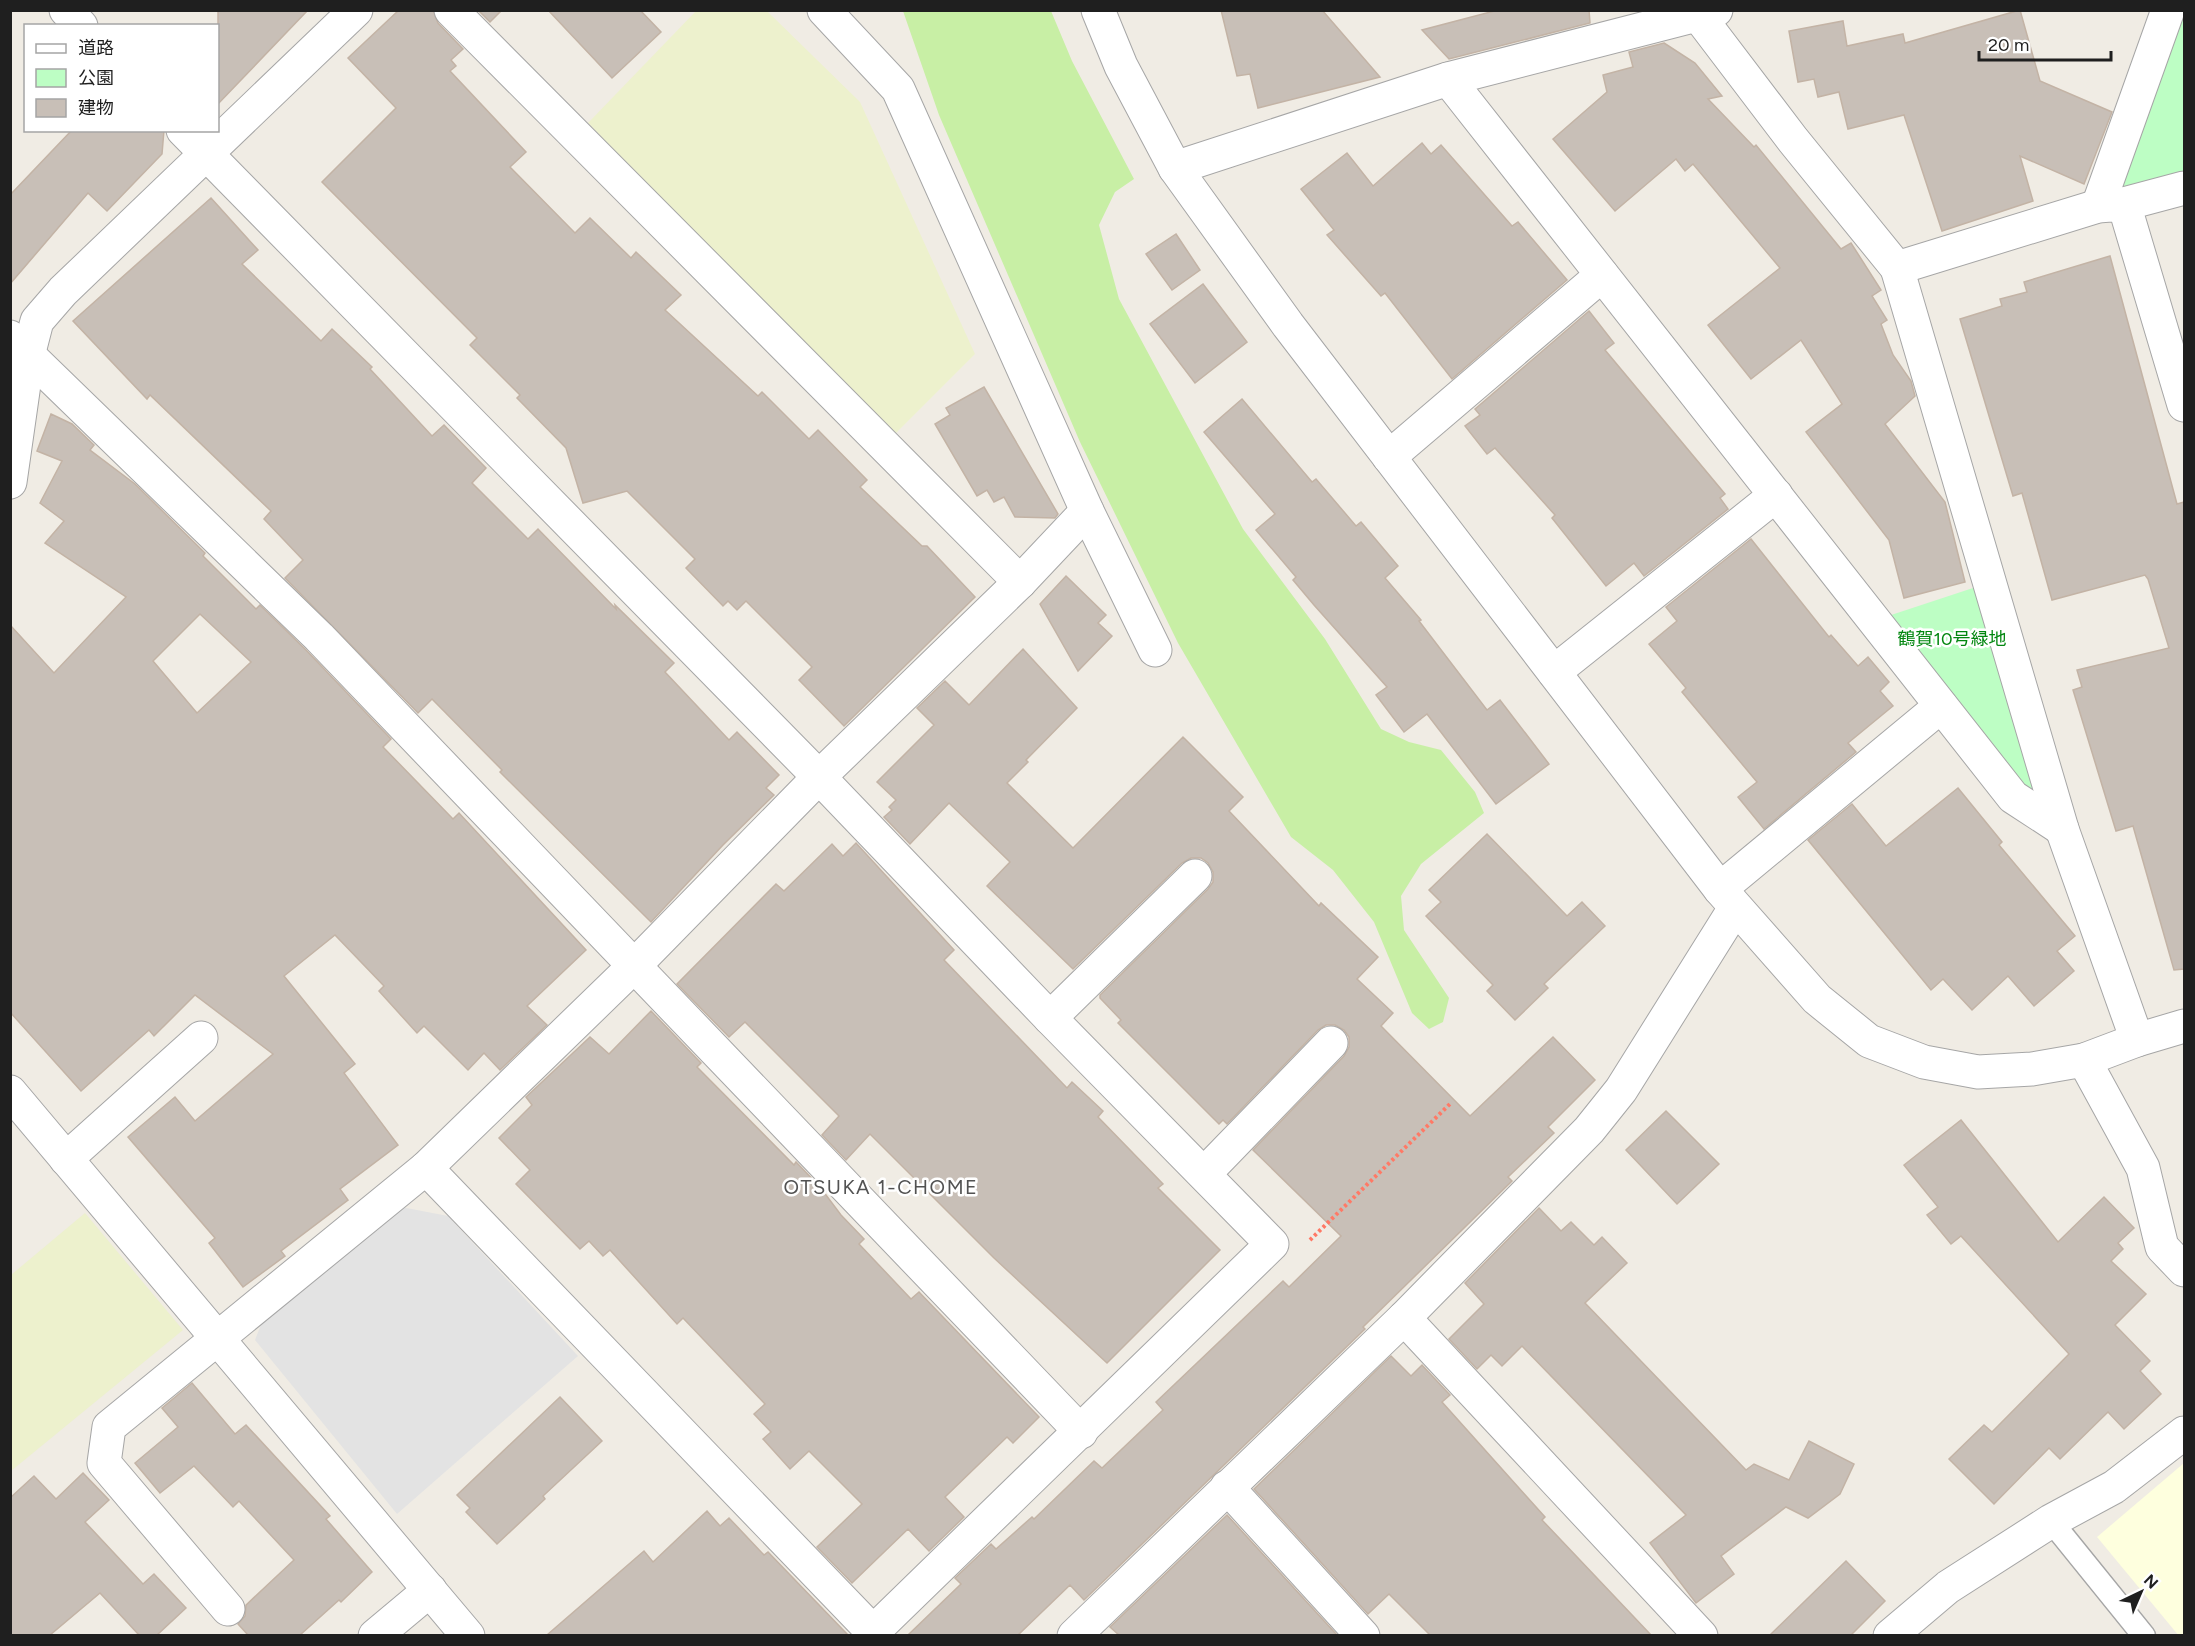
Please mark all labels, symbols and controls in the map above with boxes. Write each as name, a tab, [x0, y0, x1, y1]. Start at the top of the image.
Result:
legend	[24, 24, 219, 132]
scale bar	[1979, 24, 2111, 62]
text: 20 m	[1988, 34, 2029, 56]
text: 道路	[78, 37, 114, 59]
text: 公園	[78, 67, 114, 89]
text: 建物	[78, 97, 114, 119]
park label: 鶴賀10号緑地	[1898, 628, 2006, 650]
district label: OTSUKA 1-CHOME	[784, 1175, 978, 1199]
north arrow	[2111, 1562, 2171, 1622]
text: N	[2140, 1570, 2162, 1593]

